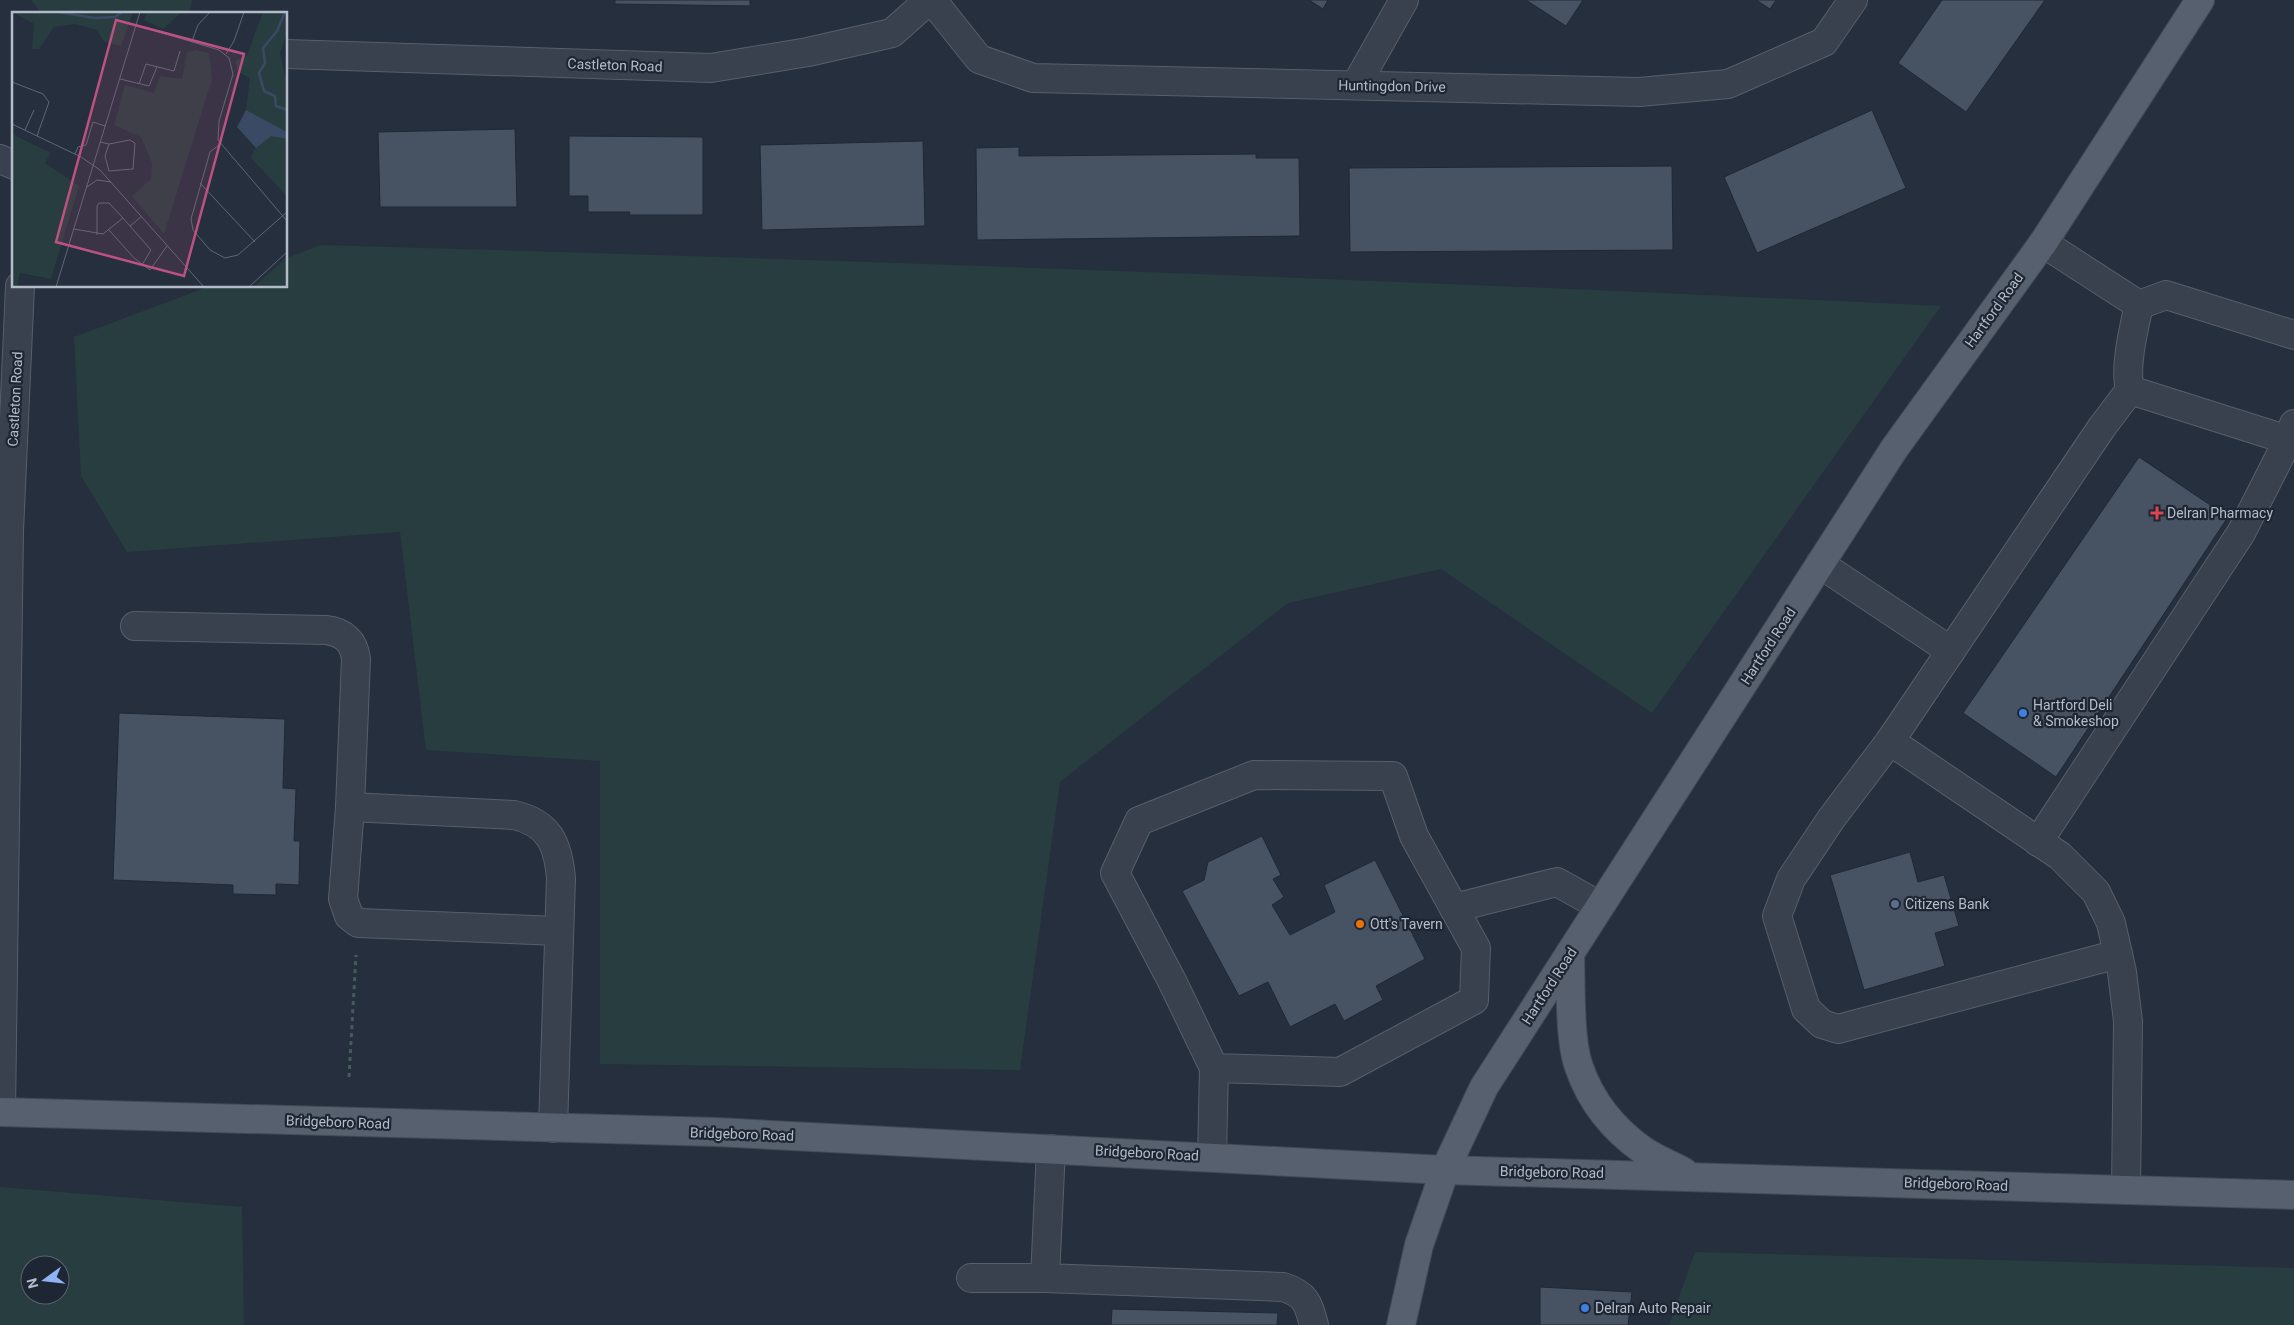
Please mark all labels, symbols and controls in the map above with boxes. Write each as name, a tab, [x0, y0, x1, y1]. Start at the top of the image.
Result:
inset map	[12, 12, 288, 288]
street label: Castleton Road	[567, 55, 663, 75]
street label: Huntingdon Drive	[1338, 77, 1446, 95]
street label: Hartford Road	[1962, 270, 2026, 350]
street label: Castleton Road	[5, 351, 25, 447]
place label: Delran Pharmacy	[2167, 505, 2273, 521]
marker: Delran Pharmacy	[2151, 507, 2163, 519]
street label: Hartford Road	[1737, 605, 1799, 687]
place label: Hartford Deli & Smokeshop	[2033, 697, 2119, 729]
marker: Hartford Deli & Smokeshop	[2017, 707, 2029, 719]
place label: Citizens Bank	[1905, 896, 1990, 912]
marker: Citizens Bank	[1889, 898, 1901, 910]
place label: Ott's Tavern	[1370, 916, 1443, 932]
marker: Ott's Tavern	[1354, 918, 1366, 930]
street label: Hartford Road	[1518, 945, 1580, 1027]
street label: Bridgeboro Road	[286, 1112, 390, 1132]
street label: Bridgeboro Road	[690, 1124, 794, 1144]
street label: Bridgeboro Road	[1095, 1142, 1199, 1164]
street label: Bridgeboro Road	[1500, 1163, 1604, 1181]
street label: Bridgeboro Road	[1904, 1174, 2008, 1194]
north arrow	[20, 1255, 70, 1305]
text: N	[23, 1277, 41, 1290]
place label: Delran Auto Repair	[1595, 1300, 1711, 1316]
marker: Delran Auto Repair	[1579, 1302, 1591, 1314]

